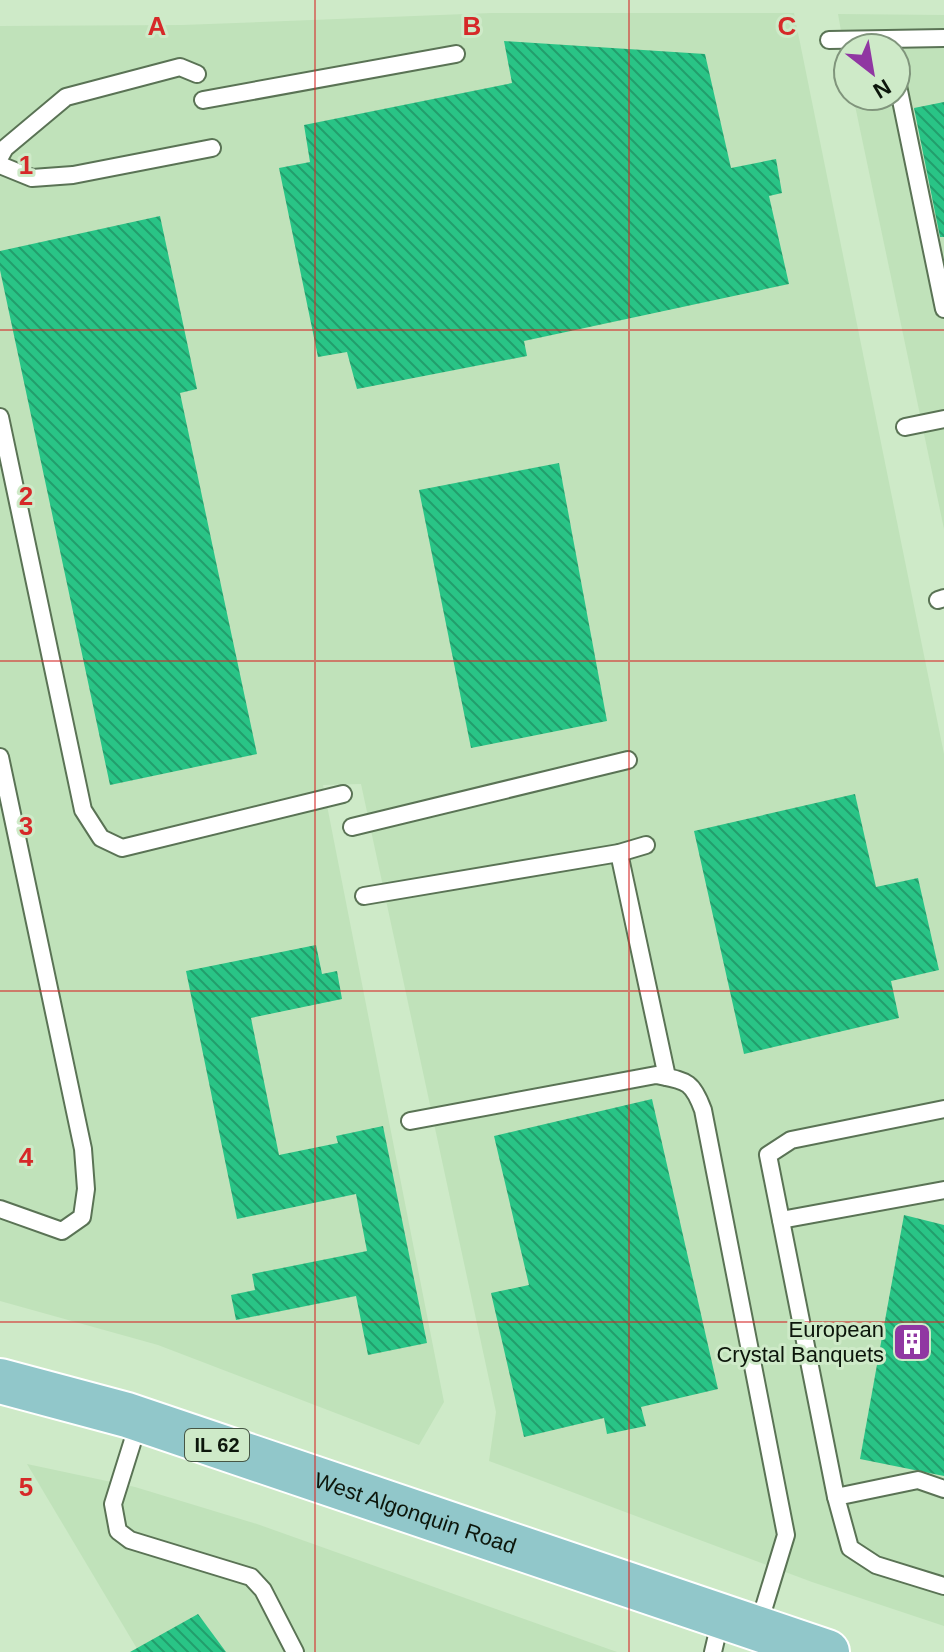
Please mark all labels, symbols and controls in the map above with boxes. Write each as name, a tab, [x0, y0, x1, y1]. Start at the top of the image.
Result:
text: A	[148, 11, 167, 41]
text: B	[463, 11, 481, 41]
text: C	[778, 11, 797, 41]
north arrow	[832, 32, 912, 112]
text: N	[869, 74, 895, 104]
text: 1	[19, 150, 33, 180]
text: 2	[19, 481, 33, 511]
text: 3	[19, 811, 33, 841]
text: 4	[19, 1142, 34, 1172]
place label: European Crystal Banquets	[716, 1317, 884, 1367]
building icon: European Crystal Banquets	[891, 1321, 933, 1363]
road number: IL 62	[185, 1429, 249, 1461]
street label: West Algonquin Road	[311, 1467, 520, 1558]
text: 5	[19, 1472, 33, 1502]

